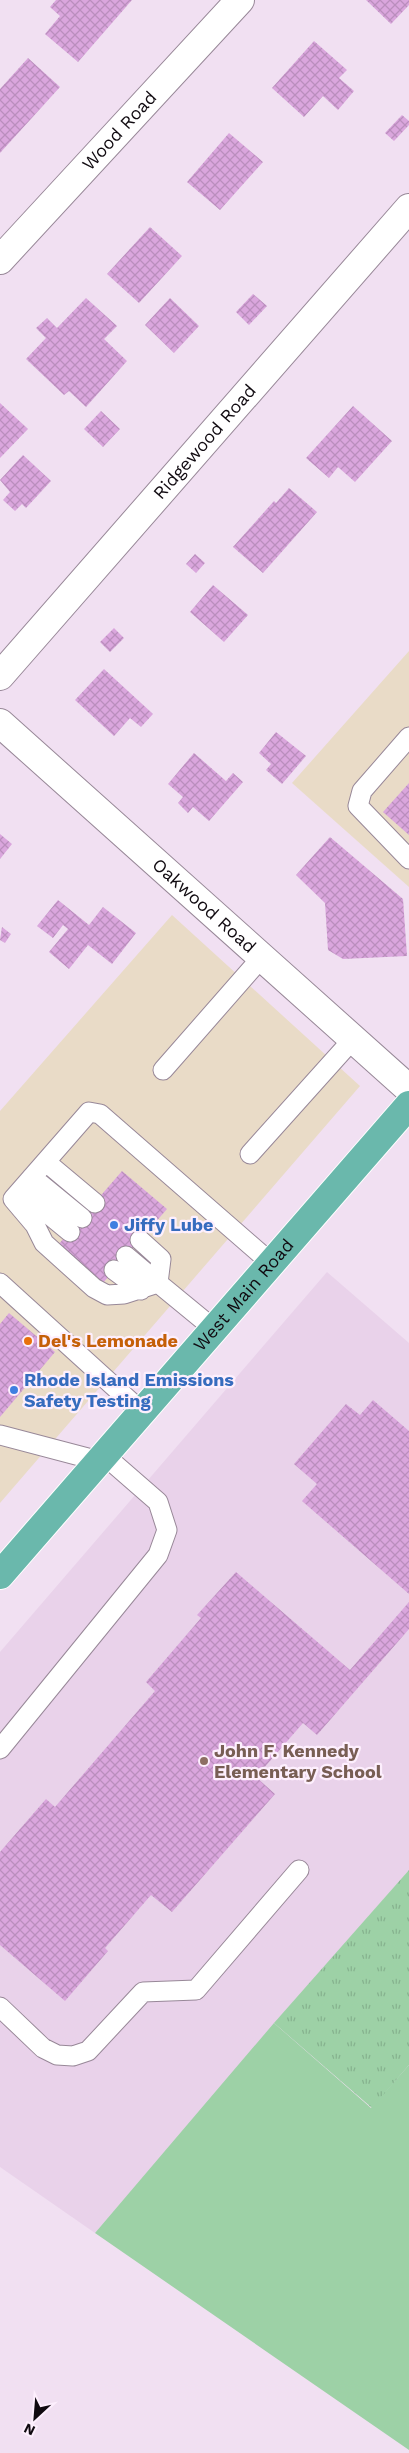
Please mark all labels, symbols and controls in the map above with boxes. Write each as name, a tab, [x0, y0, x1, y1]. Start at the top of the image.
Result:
street label: Wood Road	[77, 87, 161, 174]
street label: Ridgewood Road	[148, 380, 260, 503]
street label: Oakwood Road	[148, 854, 261, 957]
place label: Jiffy Lube	[124, 1214, 214, 1235]
marker: Jiffy Lube	[108, 1219, 120, 1231]
street label: West Main Road	[189, 1234, 298, 1355]
place label: Del's Lemonade	[38, 1330, 178, 1351]
marker: Del's Lemonade	[22, 1335, 34, 1347]
place label: Rhode Island Emissions Safety Testing	[24, 1369, 234, 1411]
marker: Rhode Island Emissions Safety Testing	[8, 1384, 20, 1396]
place label: John F. Kennedy Elementary School	[214, 1740, 382, 1782]
marker: John F. Kennedy Elementary School	[198, 1755, 210, 1767]
north arrow	[10, 2393, 60, 2443]
text: N	[21, 2420, 37, 2439]

